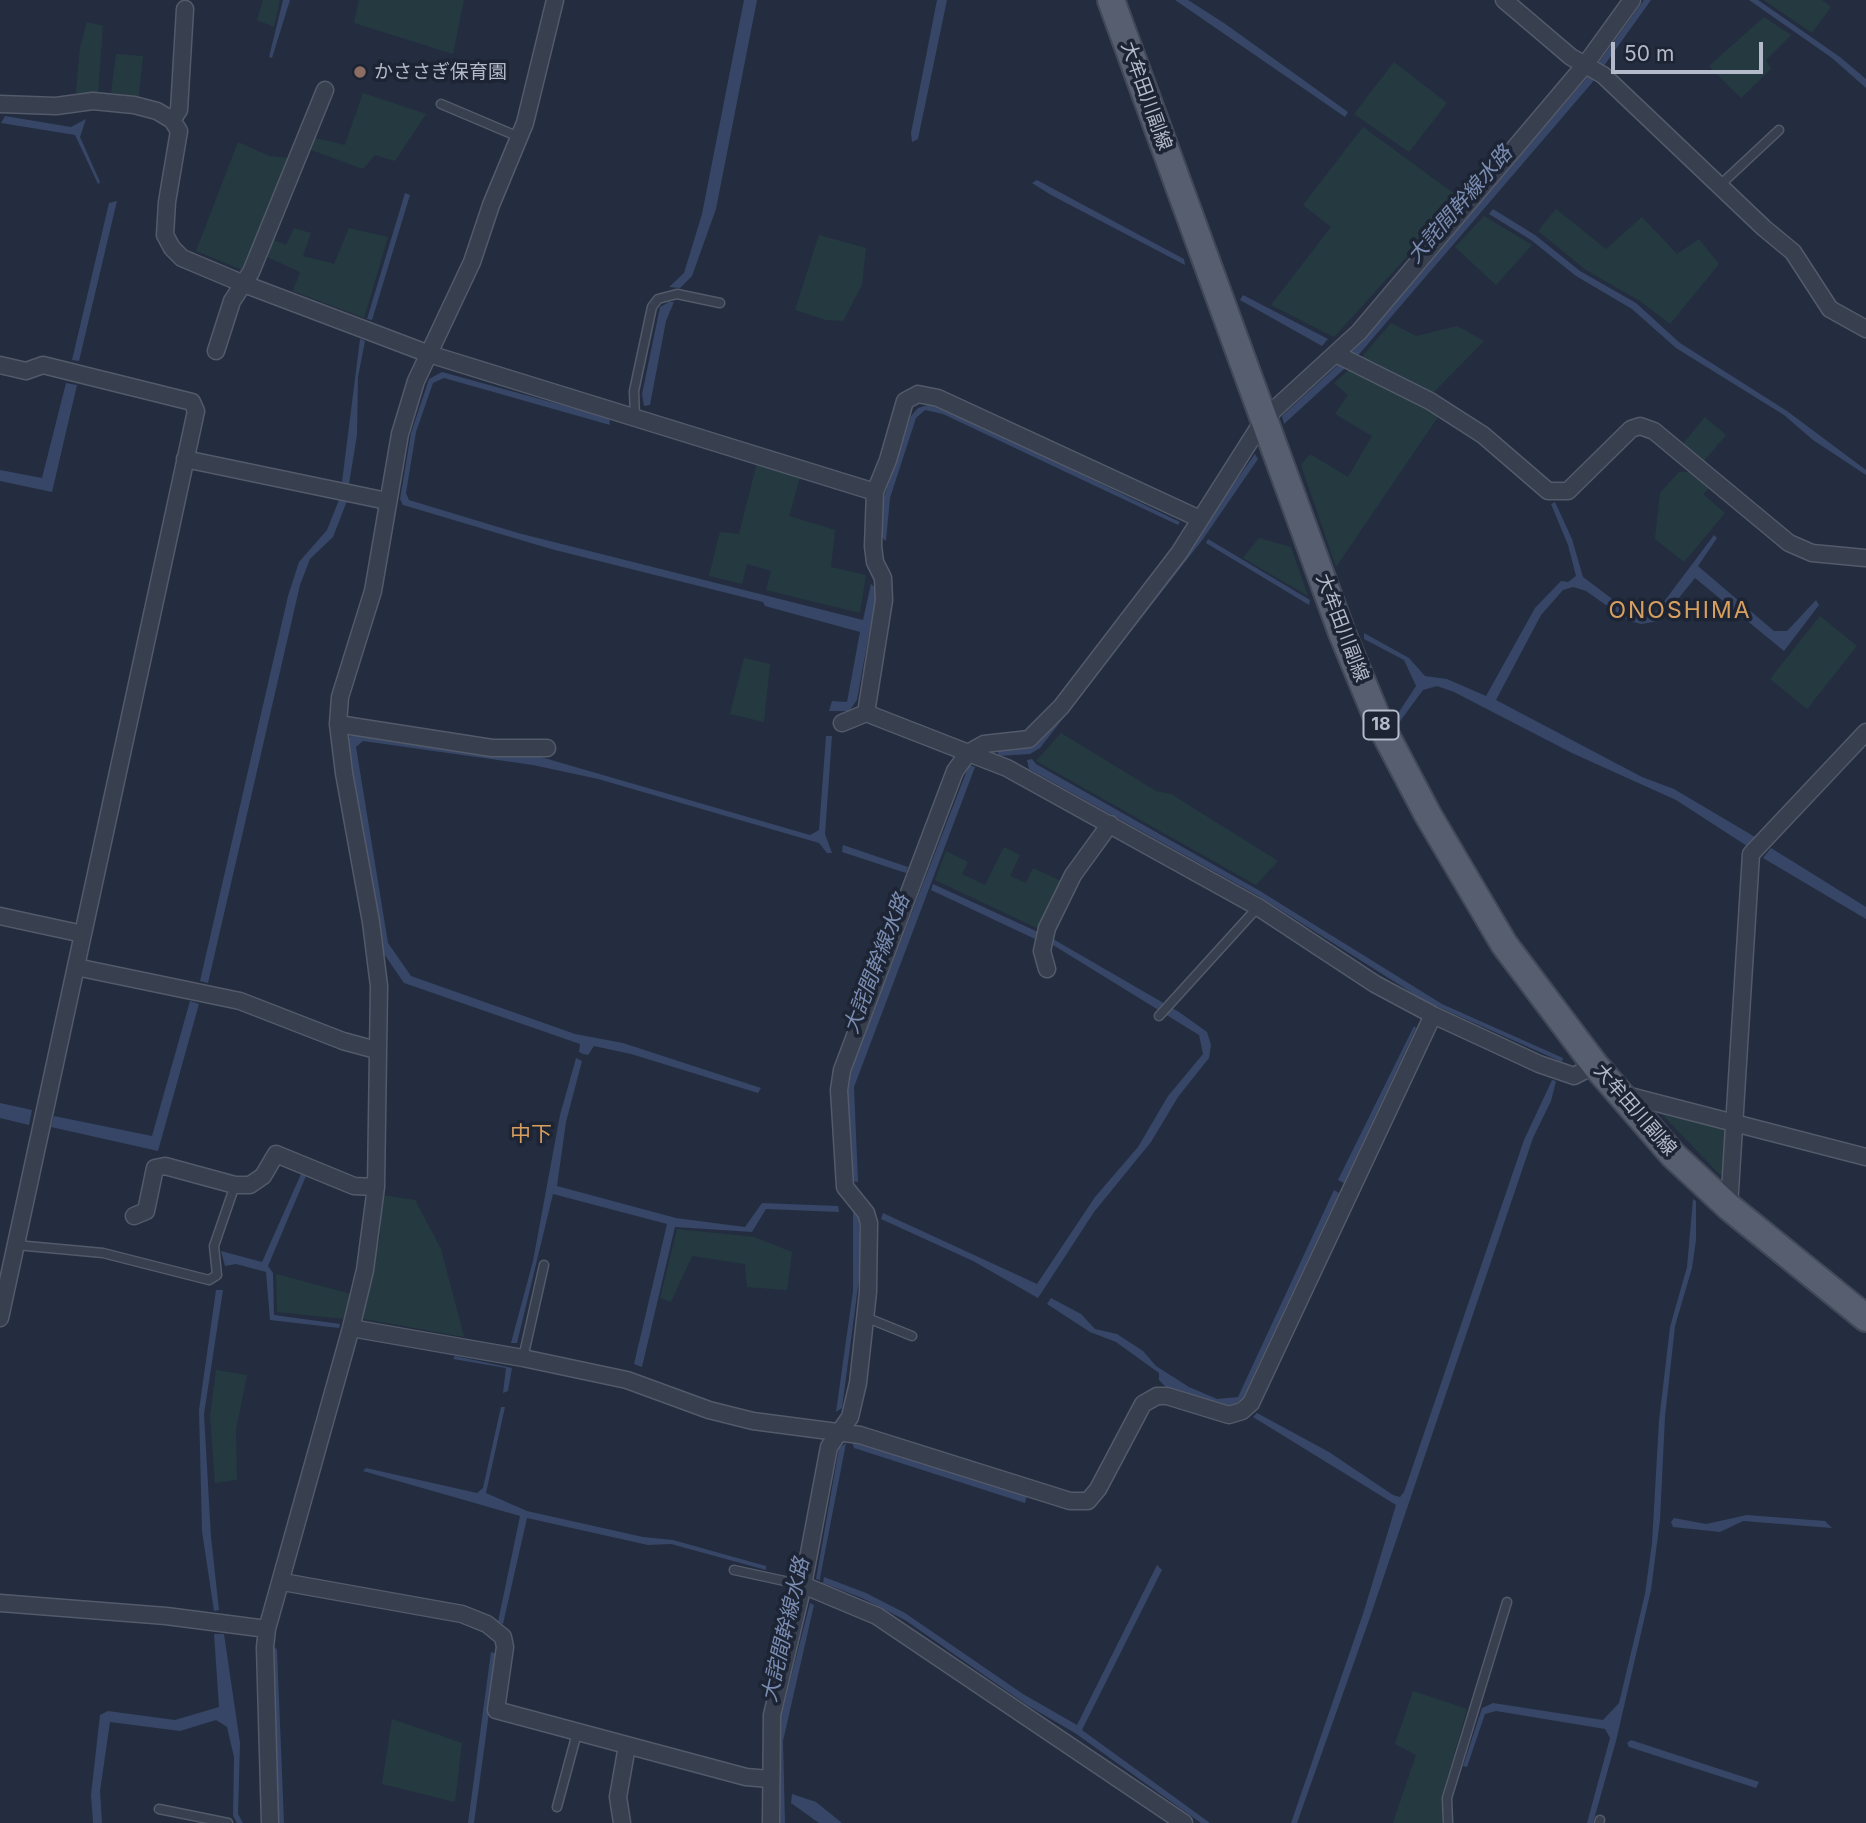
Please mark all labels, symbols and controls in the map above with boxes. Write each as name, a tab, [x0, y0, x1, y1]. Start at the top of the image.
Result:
scale bar	[1614, 28, 1766, 72]
street label: 大牟田川副線	[1116, 39, 1176, 153]
text: 50 m	[1624, 41, 1674, 66]
place label: かささぎ保育園	[374, 61, 507, 83]
marker: かささぎ保育園	[352, 64, 368, 80]
water label: 大詫間幹線水路	[1402, 141, 1518, 269]
street label: 大牟田川副線	[1311, 571, 1373, 685]
district label: ONOSHIMA	[1609, 597, 1751, 625]
road number: 18	[1364, 710, 1398, 740]
water label: 大詫間幹線水路	[839, 891, 915, 1037]
street label: 大牟田川副線	[1589, 1060, 1681, 1160]
district label: 中下	[510, 1122, 552, 1148]
water label: 大詫間幹線水路	[757, 1556, 815, 1704]

